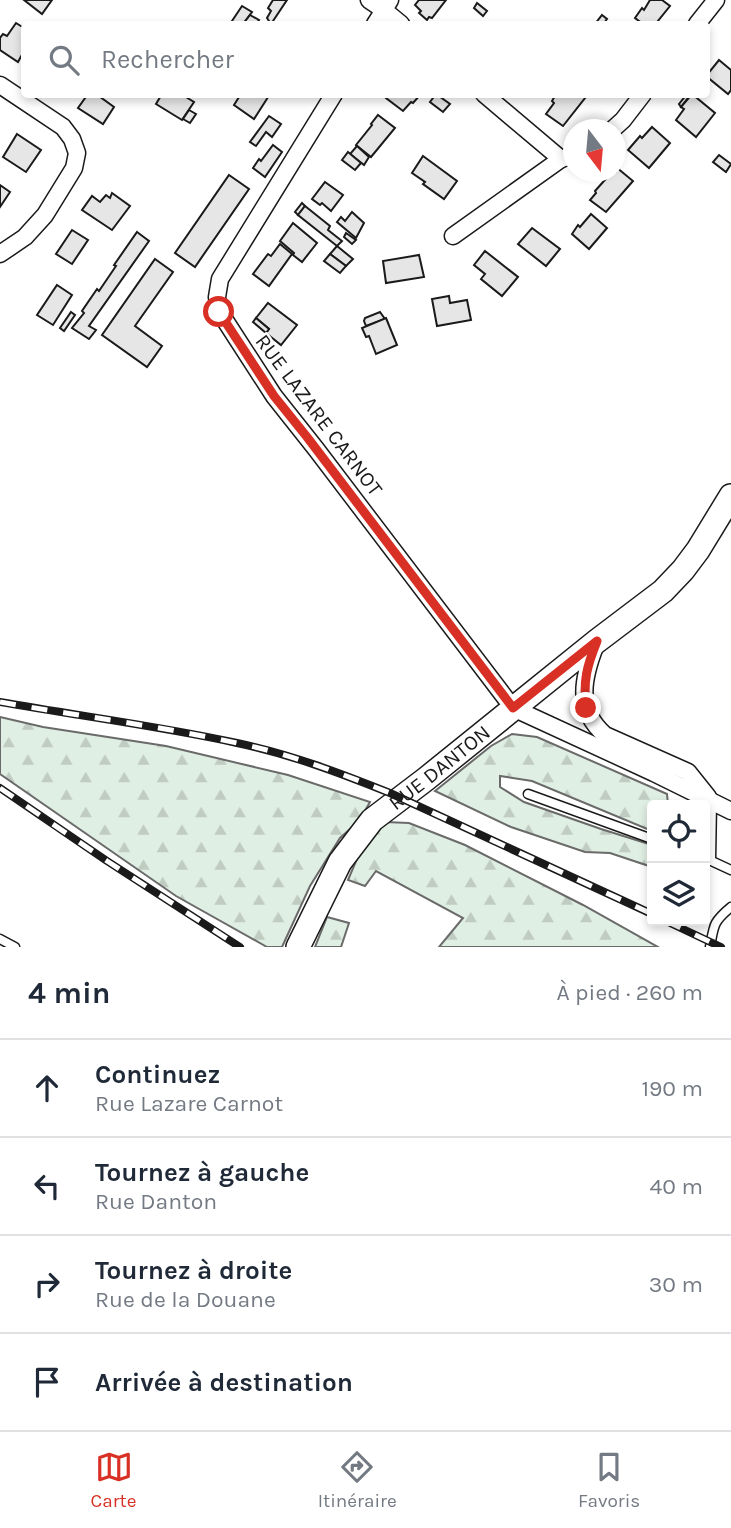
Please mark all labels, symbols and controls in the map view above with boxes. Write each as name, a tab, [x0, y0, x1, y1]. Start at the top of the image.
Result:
search box	[21, 21, 710, 98]
icon: search	[45, 41, 83, 79]
text: Rechercher	[101, 44, 234, 75]
north arrow	[563, 119, 626, 182]
route start	[203, 296, 234, 327]
street label: RUE LAZARE CARNOT	[251, 330, 388, 501]
route end	[570, 692, 601, 723]
street label: RUE DANTON	[384, 720, 495, 815]
map controls	[647, 800, 710, 926]
button: locate	[647, 800, 710, 863]
button: layers	[647, 863, 710, 926]
text: 4 min	[28, 975, 110, 1011]
text: À pied · 260 m	[556, 979, 703, 1006]
text: Continuez	[95, 1059, 220, 1090]
icon: ahead	[28, 1069, 66, 1107]
text: 190 m	[641, 1075, 703, 1102]
text: Rue Lazare Carnot	[95, 1090, 283, 1117]
text: Tournez à gauche	[95, 1157, 309, 1188]
icon: left	[28, 1167, 66, 1205]
text: 40 m	[650, 1173, 703, 1200]
text: Rue Danton	[95, 1188, 217, 1215]
text: Tournez à droite	[95, 1255, 292, 1286]
icon: right	[28, 1265, 66, 1303]
text: 30 m	[649, 1271, 703, 1298]
text: Rue de la Douane	[95, 1286, 276, 1313]
icon: arrive	[28, 1363, 66, 1401]
text: Arrivée à destination	[95, 1367, 353, 1398]
tab: Carte	[91, 1448, 137, 1512]
tab: Itinéraire	[318, 1448, 397, 1512]
tab: Favoris	[578, 1448, 640, 1512]

